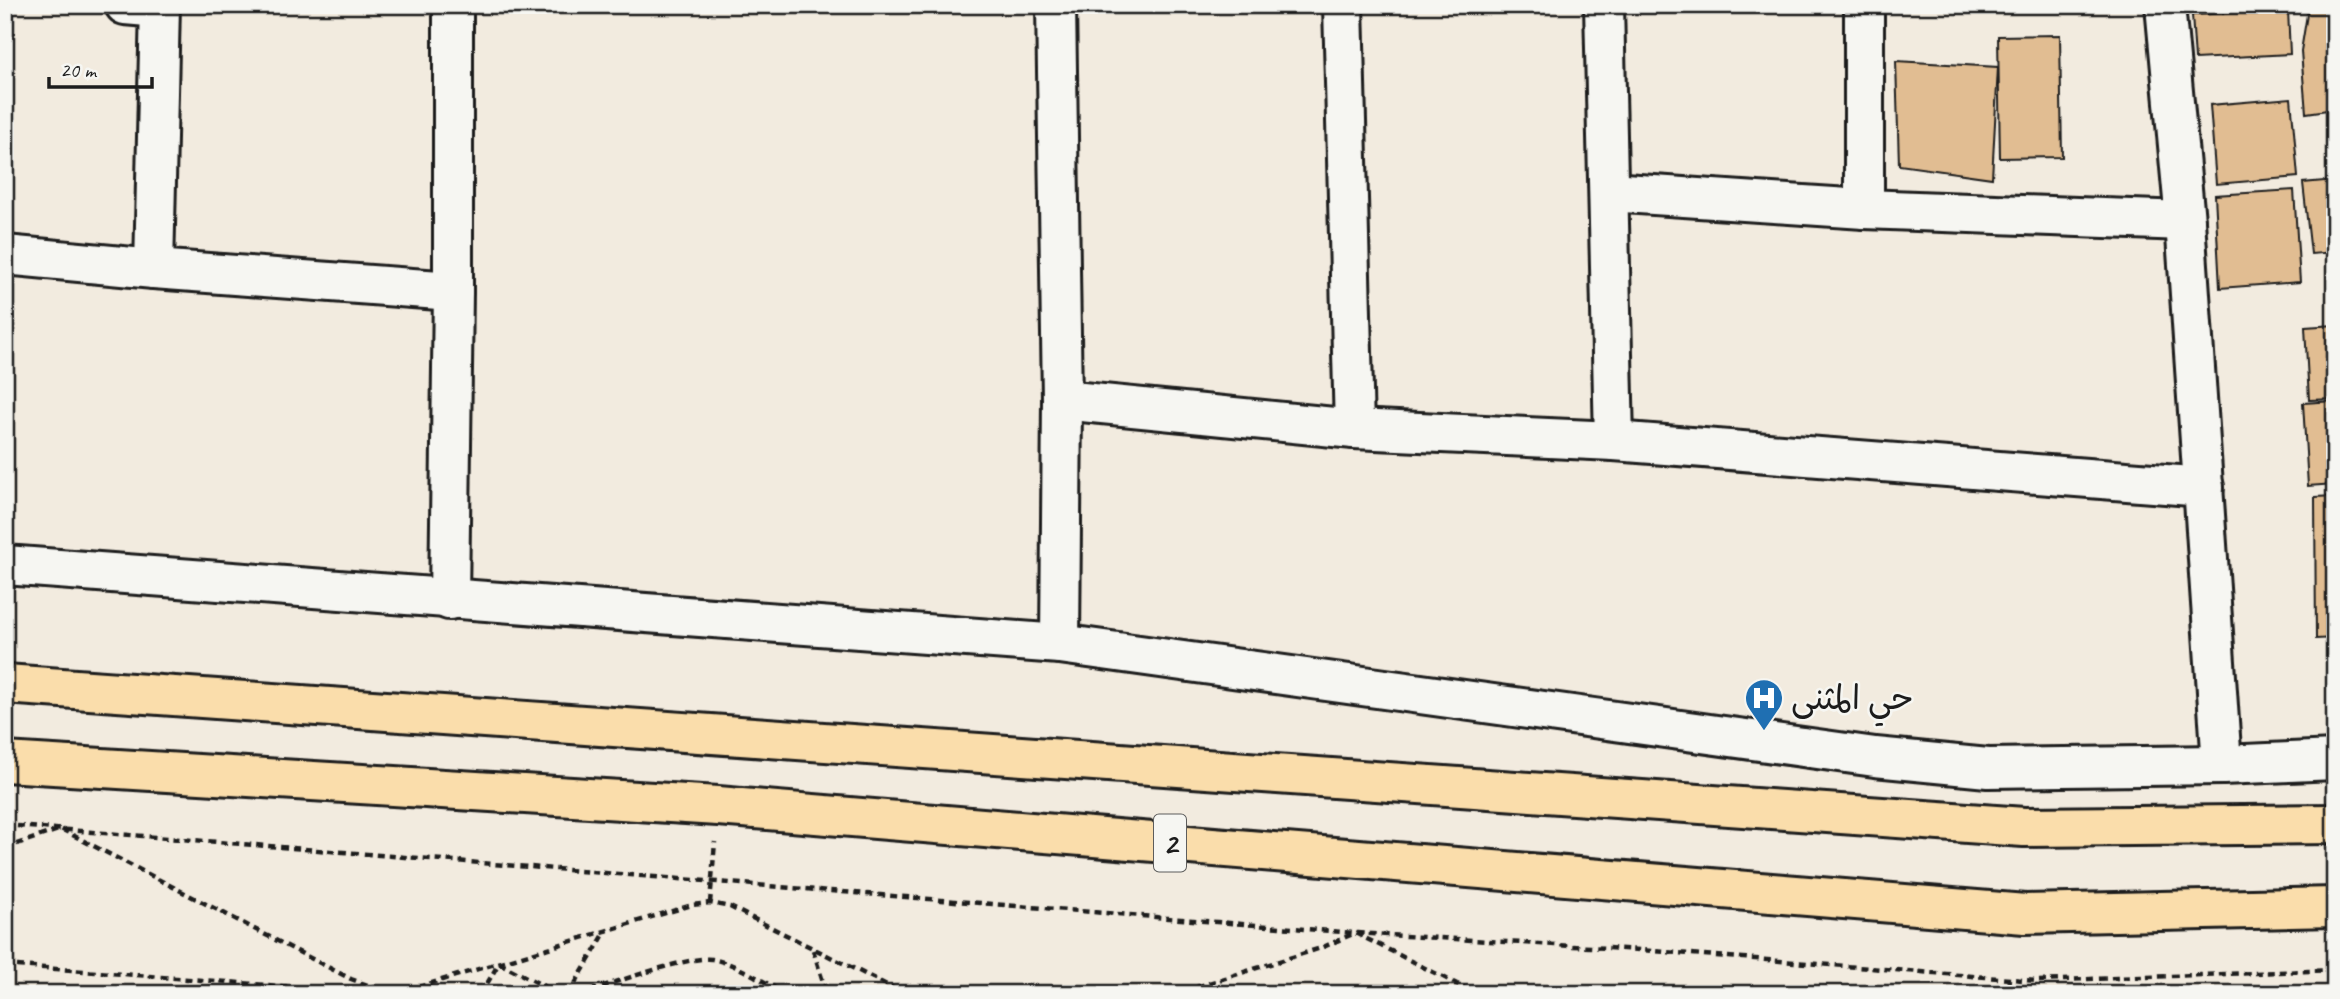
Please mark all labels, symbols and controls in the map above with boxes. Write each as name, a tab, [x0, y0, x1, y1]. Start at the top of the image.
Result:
scale bar	[49, 46, 152, 90]
text: 20 m	[60, 57, 98, 83]
hospital icon: حي المثنى	[1743, 677, 1785, 732]
place label: حي المثنى	[1791, 677, 1914, 727]
road number: 2	[1154, 814, 1186, 872]

